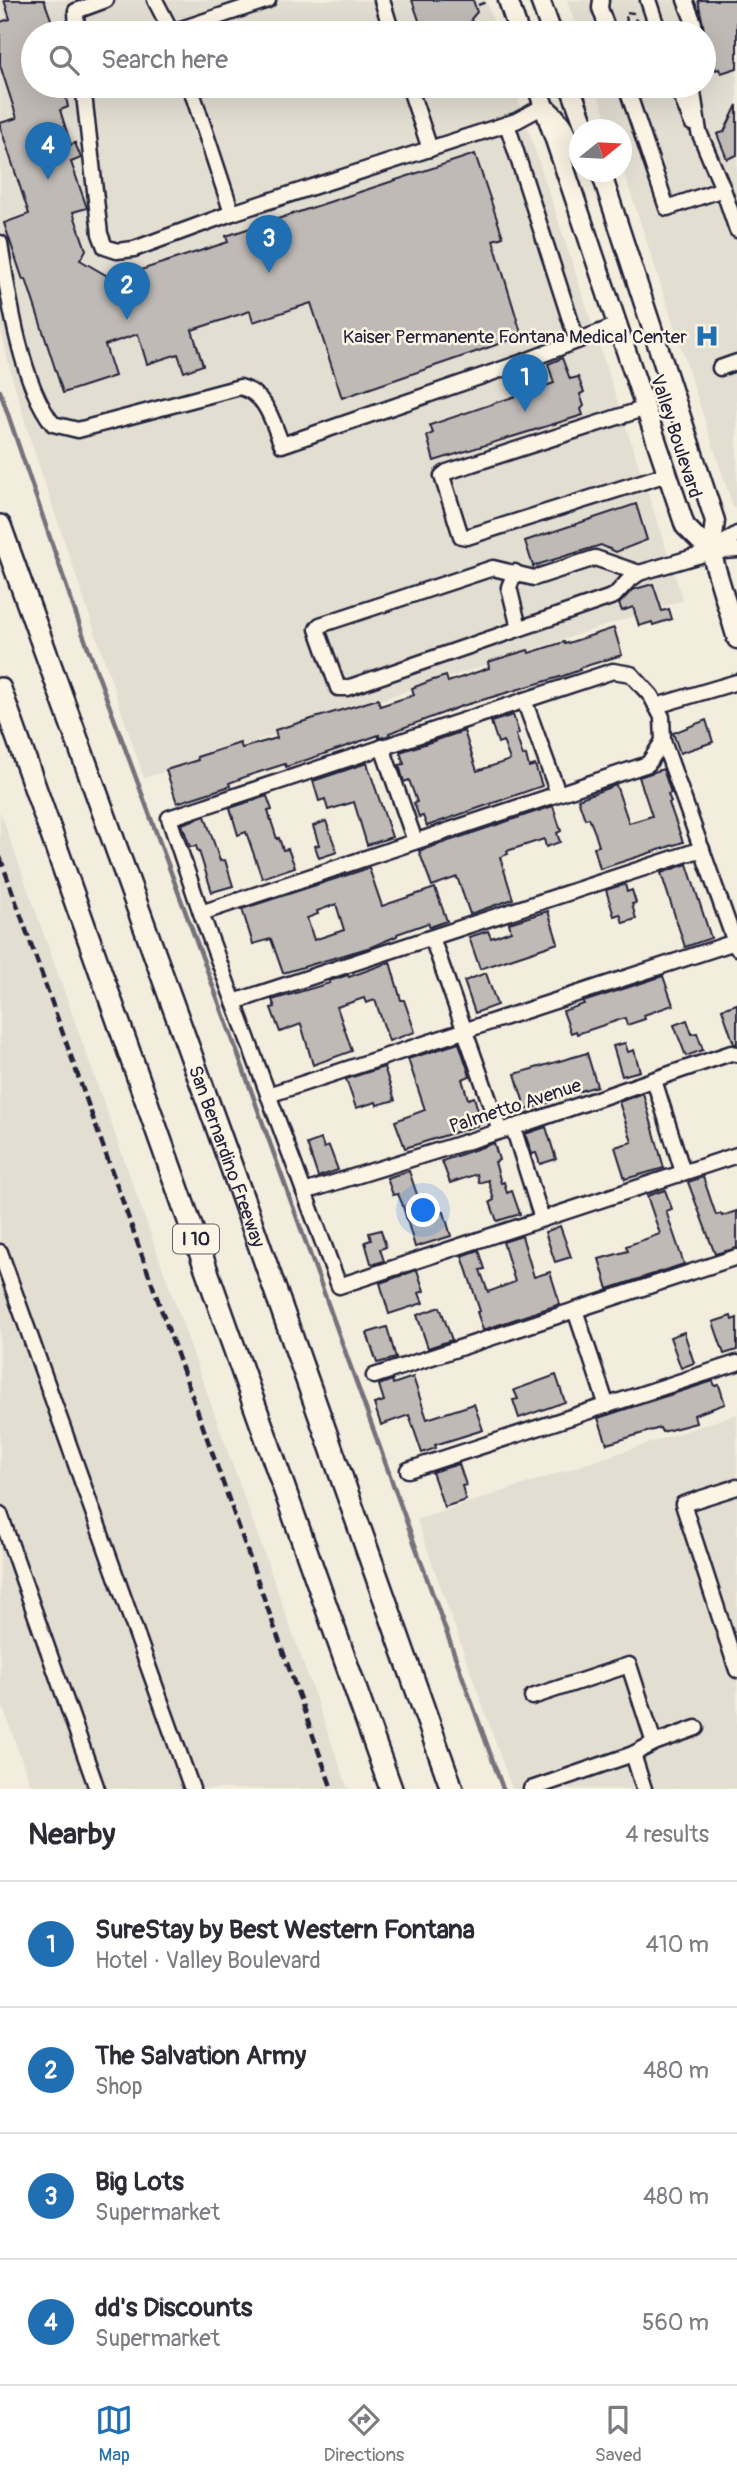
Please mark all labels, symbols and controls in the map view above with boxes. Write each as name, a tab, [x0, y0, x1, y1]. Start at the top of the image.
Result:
search box	[21, 21, 716, 98]
icon: search	[45, 41, 83, 79]
text: Search here	[101, 44, 228, 76]
north arrow	[569, 119, 632, 182]
pin: 4	[25, 122, 71, 180]
pin: 3	[246, 215, 292, 273]
pin: 2	[104, 262, 150, 320]
hospital icon: Kaiser Permanente Fontana Medical Center	[693, 322, 721, 350]
place label: Kaiser Permanente Fontana Medical Center	[343, 325, 687, 349]
pin: 1	[502, 354, 548, 412]
street label: Valley Boulevard	[645, 372, 707, 501]
street label: San Bernardino Freeway	[183, 1062, 270, 1251]
street label: Palmetto Avenue	[446, 1073, 585, 1139]
your location	[406, 1193, 440, 1227]
road number: I 10	[173, 1224, 219, 1254]
text: Nearby	[28, 1816, 115, 1853]
text: 4 results	[625, 1820, 709, 1849]
text: SureStay by Best Western Fontana	[95, 1914, 475, 1946]
text: 1	[47, 1930, 56, 1959]
text: 410 m	[646, 1930, 709, 1959]
text: Hotel · Valley Boulevard	[95, 1946, 321, 1975]
text: The Salvation Army	[95, 2040, 306, 2072]
text: 2	[45, 2056, 57, 2085]
text: 480 m	[643, 2056, 709, 2085]
text: Shop	[95, 2072, 143, 2101]
text: Big Lots	[95, 2166, 184, 2198]
text: 3	[45, 2182, 57, 2211]
text: 480 m	[643, 2182, 709, 2211]
text: Supermarket	[95, 2198, 220, 2227]
text: dd's Discounts	[95, 2292, 252, 2324]
text: 4	[44, 2308, 58, 2337]
text: 560 m	[642, 2308, 709, 2337]
text: Supermarket	[95, 2324, 220, 2353]
tab: Map	[95, 2401, 133, 2467]
tab: Directions	[324, 2401, 404, 2467]
tab: Saved	[595, 2401, 642, 2467]

